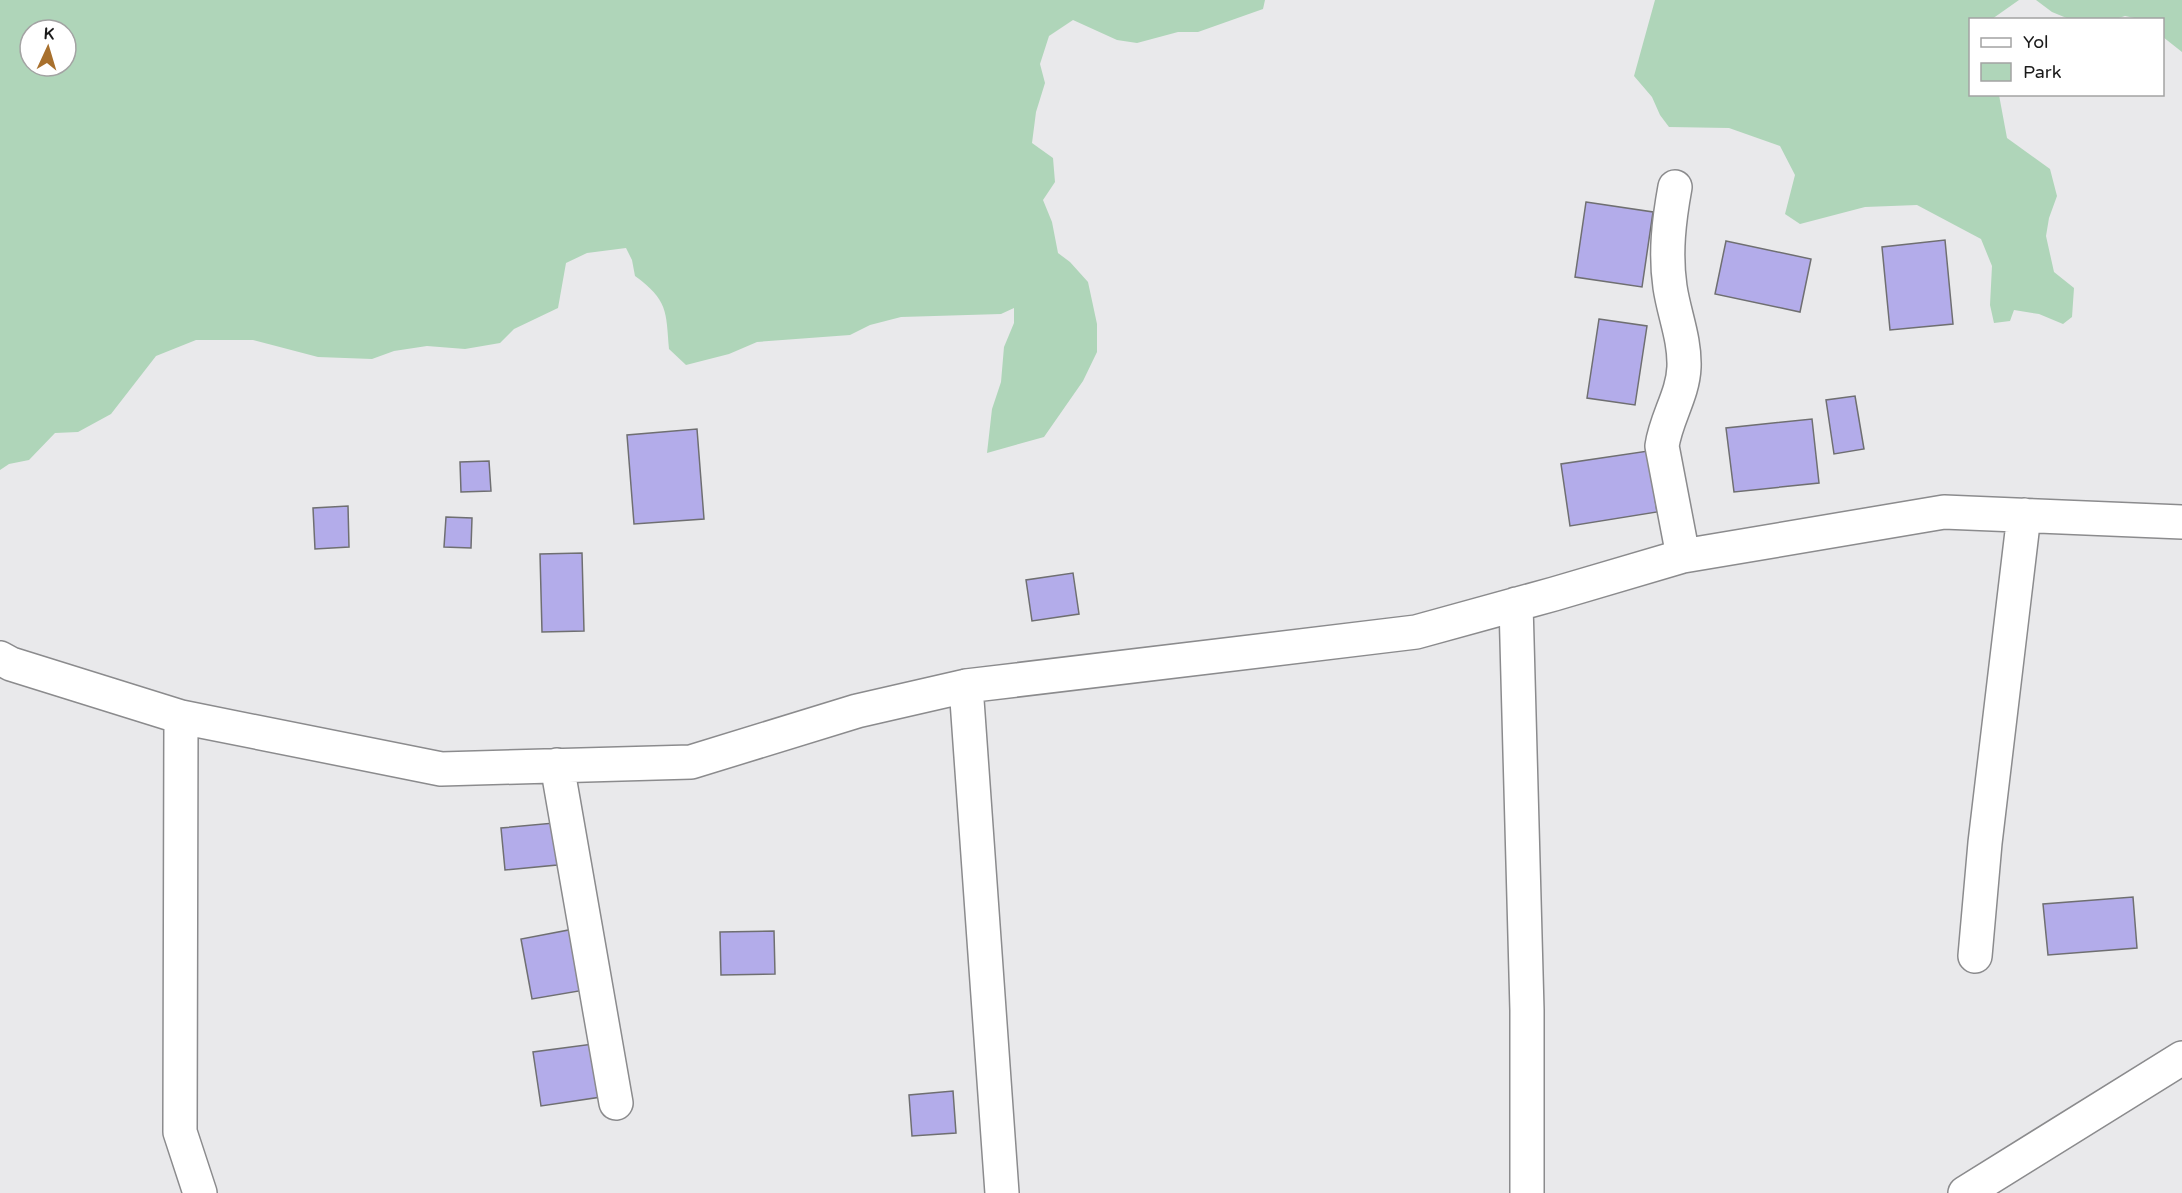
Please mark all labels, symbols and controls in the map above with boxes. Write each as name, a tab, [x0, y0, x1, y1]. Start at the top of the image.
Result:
north arrow	[18, 18, 78, 78]
legend	[1969, 18, 2164, 96]
text: K	[43, 24, 55, 44]
text: Yol	[2023, 31, 2049, 53]
text: Park	[2023, 61, 2062, 83]

